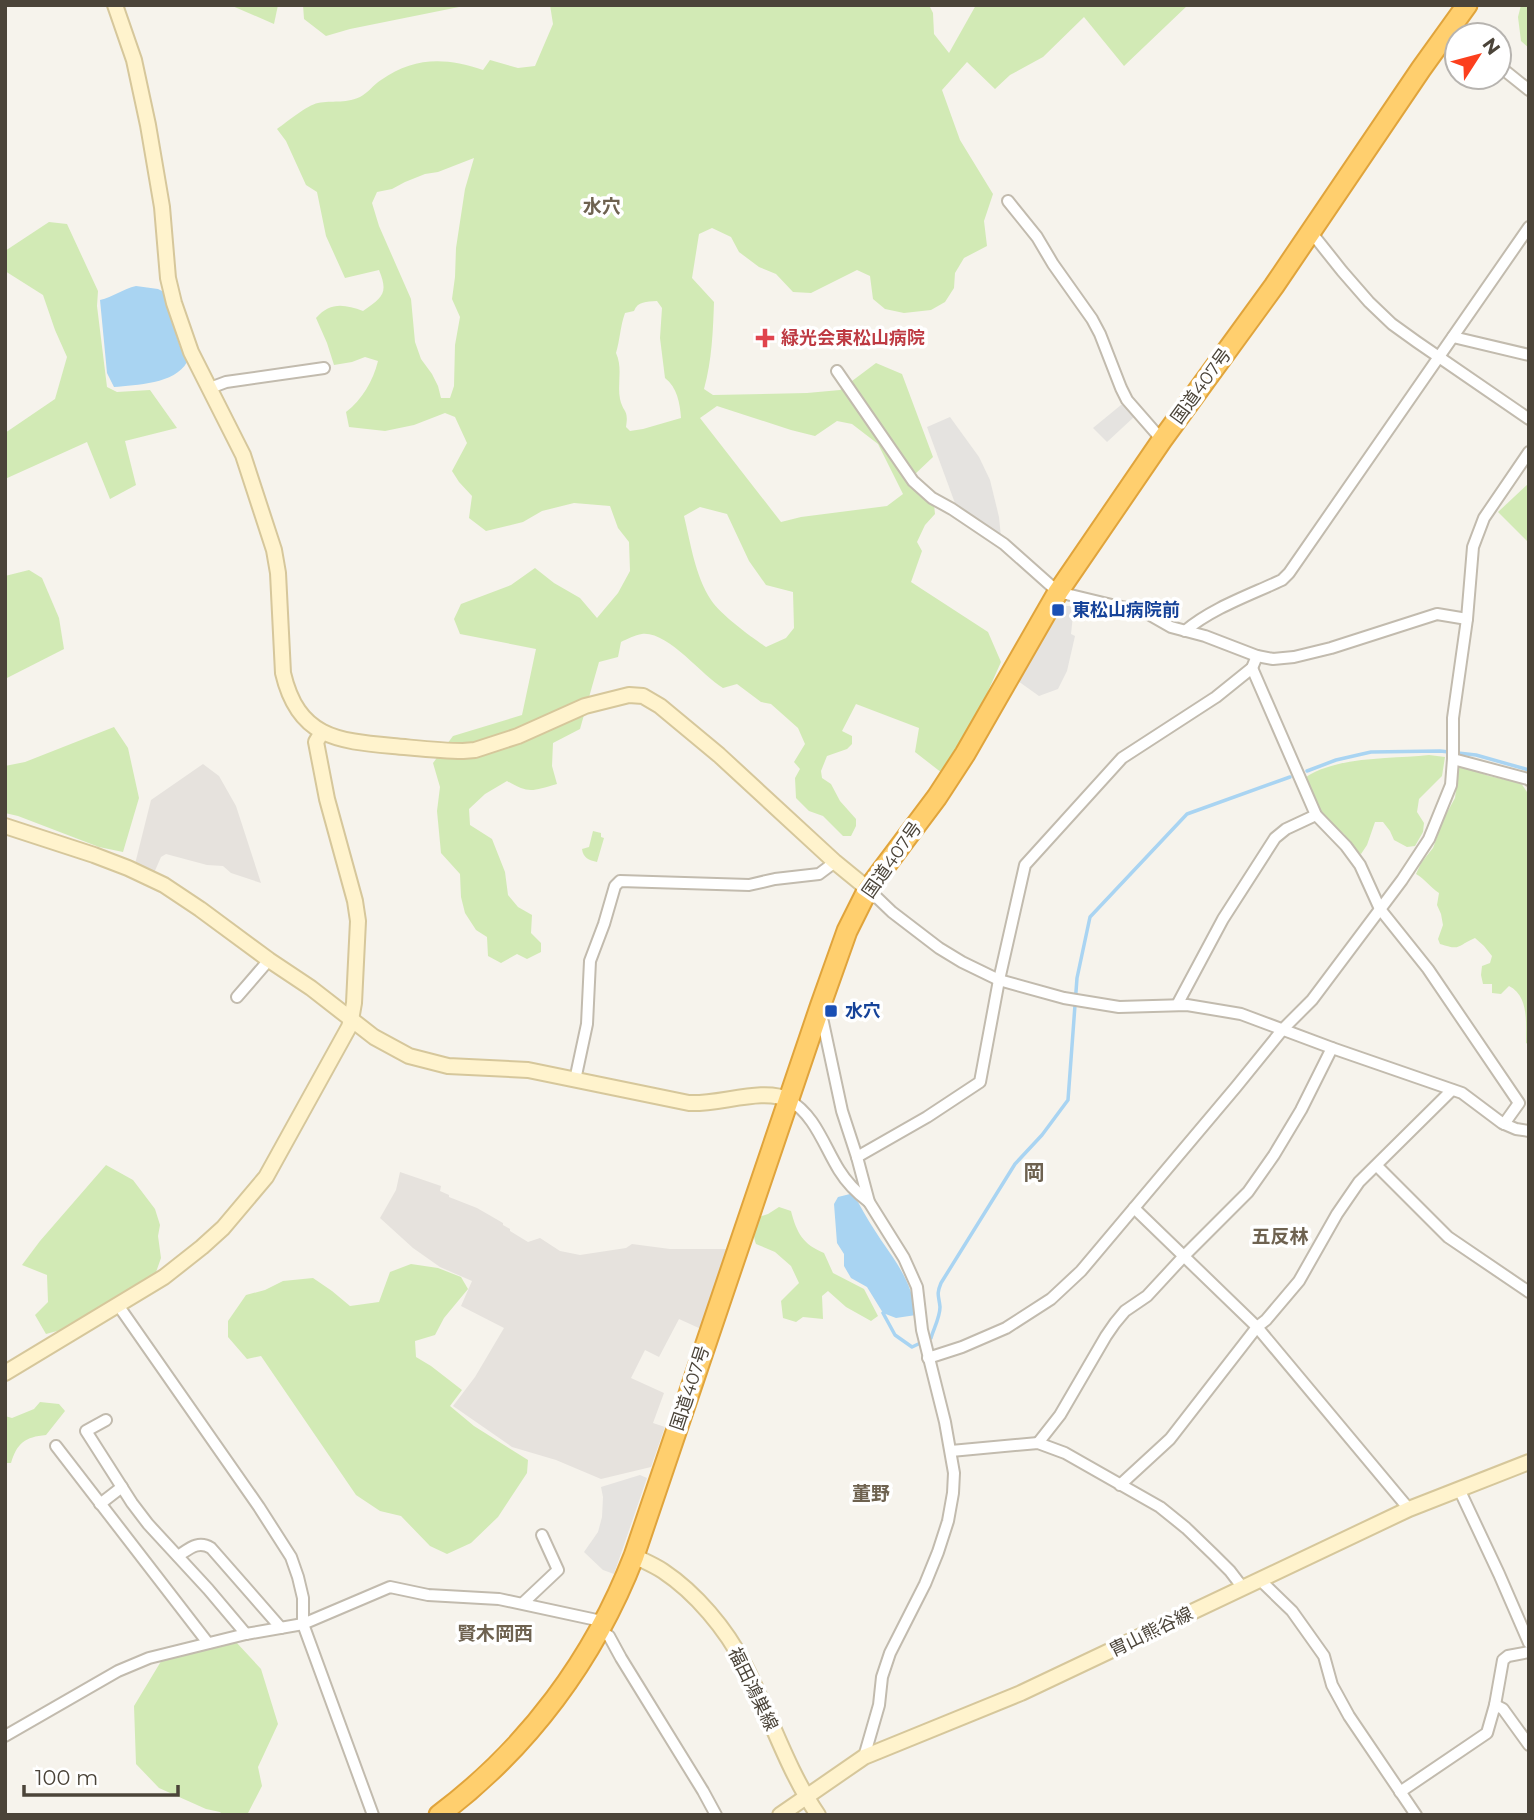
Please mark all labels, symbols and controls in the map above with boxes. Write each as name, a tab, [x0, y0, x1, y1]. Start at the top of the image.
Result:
north arrow	[1443, 21, 1513, 91]
text: N	[1478, 33, 1505, 59]
district label: 水穴	[583, 195, 621, 218]
place label: 緑光会東松山病院	[781, 327, 925, 349]
marker: 緑光会東松山病院	[755, 328, 775, 348]
street label: 国道407号	[1166, 344, 1236, 428]
place label: 東松山病院前	[1072, 599, 1180, 621]
marker: 東松山病院前	[1050, 602, 1066, 618]
street label: 国道407号	[858, 818, 926, 902]
place label: 水穴	[845, 1000, 881, 1022]
marker: 水穴	[823, 1003, 839, 1019]
district label: 岡	[1024, 1160, 1045, 1185]
district label: 五反林	[1251, 1225, 1309, 1248]
street label: 国道407号	[666, 1343, 714, 1433]
district label: 董野	[852, 1482, 890, 1505]
street label: 胄山熊谷線	[1106, 1602, 1196, 1662]
district label: 賢木岡西	[457, 1622, 533, 1645]
street label: 福田鴻巣線	[723, 1644, 783, 1734]
scale bar	[24, 1754, 178, 1798]
text: 100 m	[35, 1765, 98, 1790]

